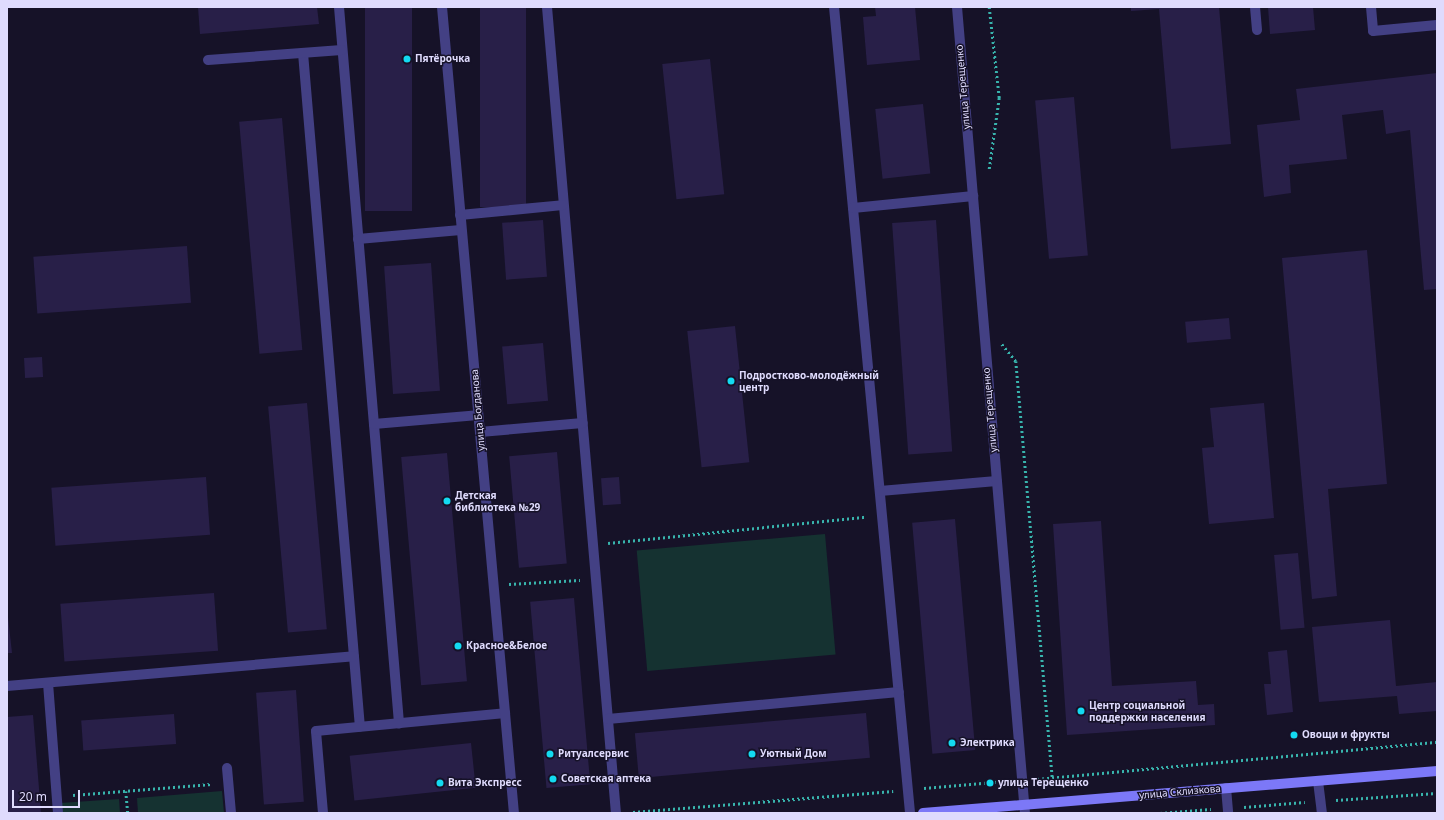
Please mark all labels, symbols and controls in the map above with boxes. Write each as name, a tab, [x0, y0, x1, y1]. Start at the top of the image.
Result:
street label: улица Терещенко	[953, 44, 973, 130]
place label: Пятёрочка	[415, 53, 470, 65]
marker: Пятёрочка	[402, 54, 412, 64]
street label: улица Терещенко	[980, 367, 1000, 453]
street label: улица Богданова	[468, 369, 488, 451]
place label: Подростково-молодёжный центр	[739, 369, 879, 392]
marker: Подростково-молодёжный центр	[726, 376, 736, 386]
place label: Детская библиотека №29	[455, 489, 540, 512]
marker: Детская библиотека №29	[442, 496, 452, 506]
place label: Красное&Белое	[466, 640, 547, 652]
marker: Красное&Белое	[453, 641, 463, 651]
place label: Центр социальной поддержки населения	[1089, 699, 1206, 722]
marker: Центр социальной поддержки населения	[1076, 706, 1086, 716]
place label: Овощи и фрукты	[1302, 729, 1390, 741]
marker: Овощи и фрукты	[1289, 730, 1299, 740]
place label: Электрика	[960, 737, 1015, 749]
marker: Электрика	[947, 738, 957, 748]
place label: Ритуалсервис	[558, 748, 629, 760]
place label: Уютный Дом	[760, 748, 827, 760]
marker: Ритуалсервис	[545, 749, 555, 759]
marker: Уютный Дом	[747, 749, 757, 759]
place label: Советская аптека	[561, 773, 651, 785]
marker: Советская аптека	[548, 774, 558, 784]
place label: Вита Экспресс	[448, 777, 522, 789]
place label: улица Терещенко	[998, 777, 1089, 789]
marker: Вита Экспресс	[435, 778, 445, 788]
marker: улица Терещенко	[985, 778, 995, 788]
scale bar	[14, 782, 82, 808]
street label: улица Склизкова	[1139, 782, 1221, 802]
text: 20 m	[19, 788, 47, 805]

